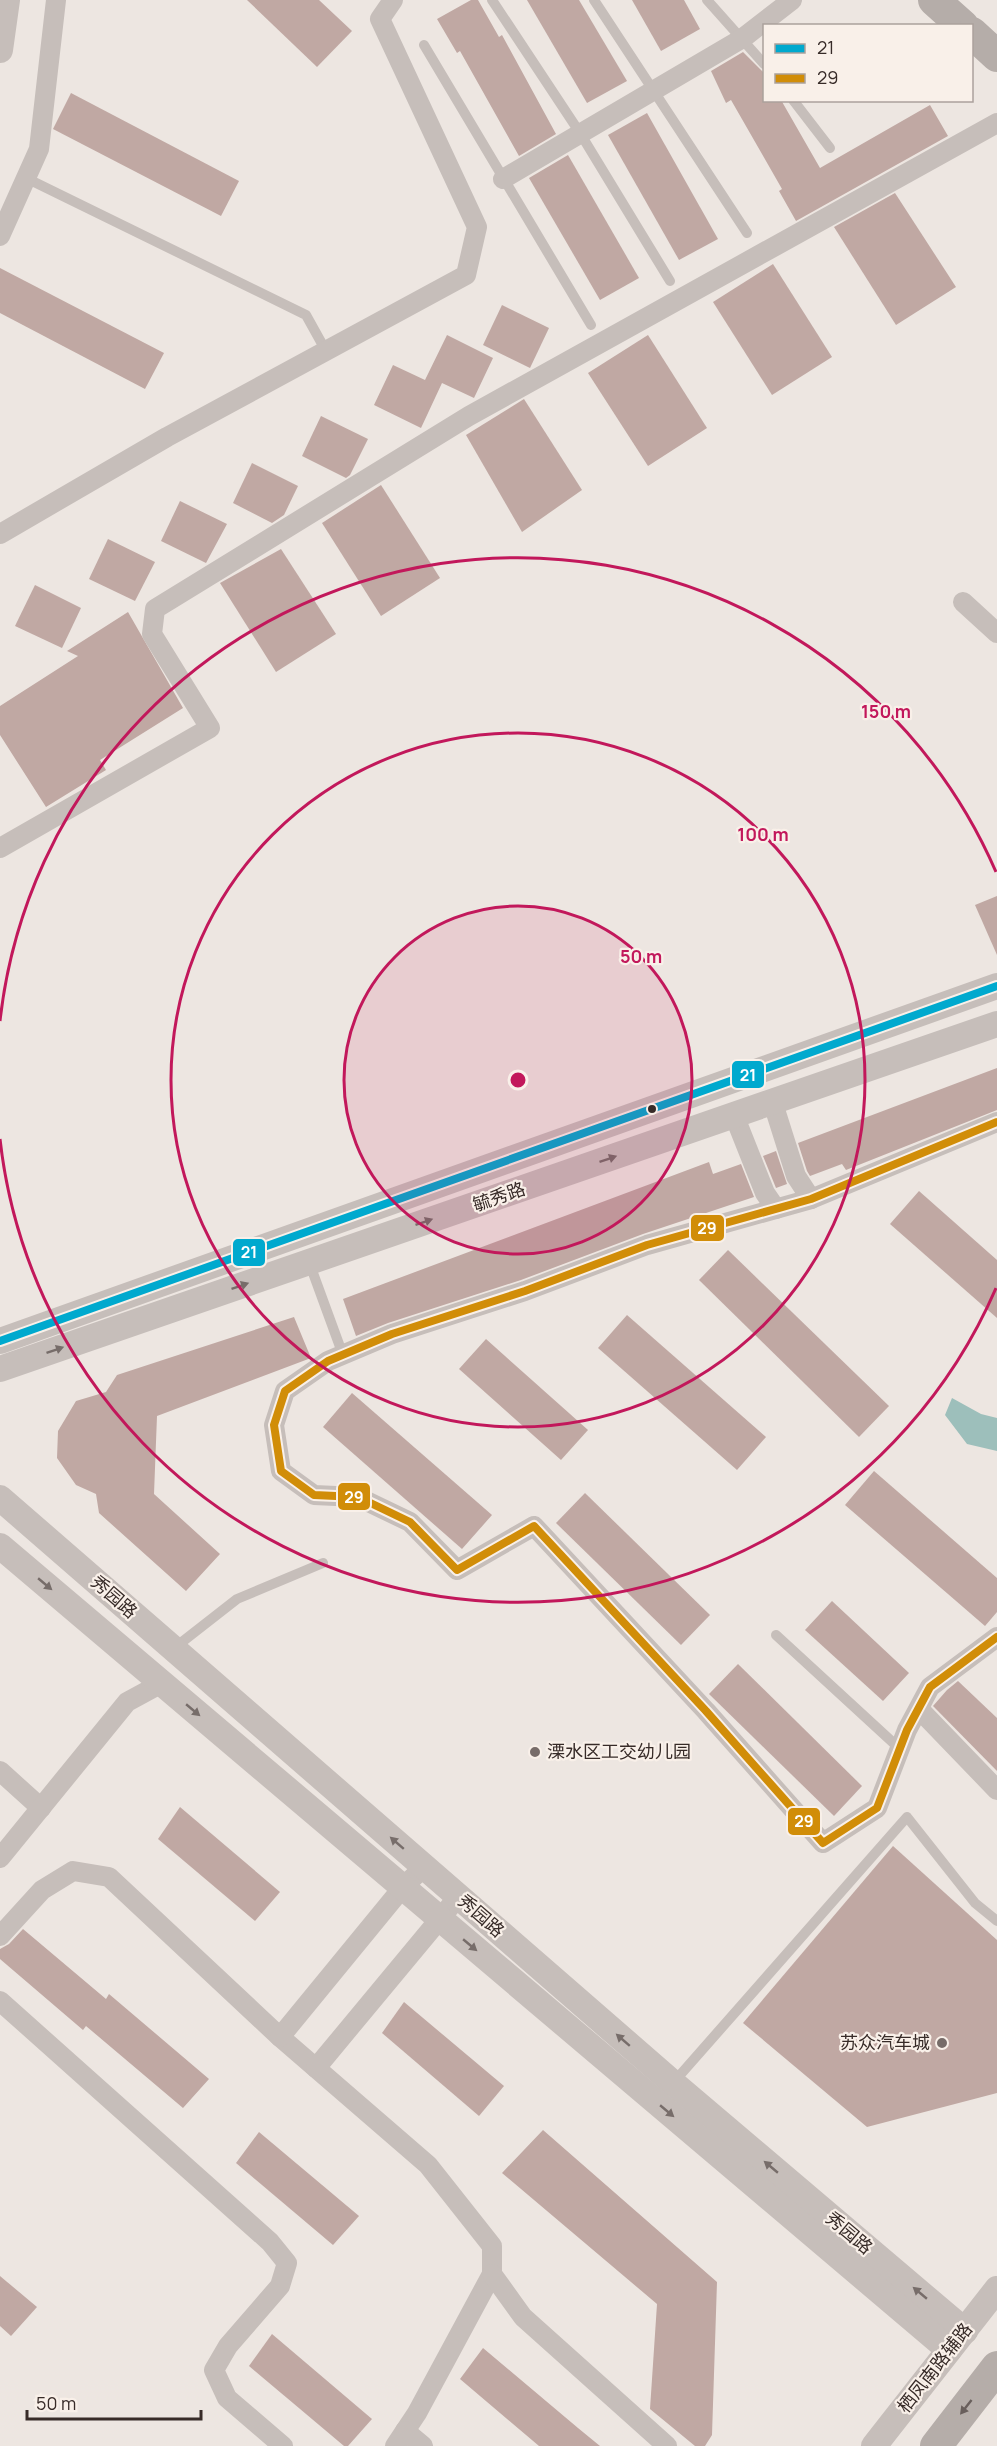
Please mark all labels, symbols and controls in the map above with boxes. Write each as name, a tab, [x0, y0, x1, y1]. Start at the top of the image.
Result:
legend	[763, 24, 973, 102]
text: 21	[817, 35, 834, 59]
text: 29	[817, 65, 838, 89]
text: 150 m	[861, 699, 911, 723]
text: 100 m	[737, 822, 789, 846]
text: 50 m	[620, 944, 662, 968]
line badge: 21	[731, 1060, 765, 1089]
text: 21	[740, 1064, 756, 1086]
centre of rings	[508, 1070, 528, 1090]
unlabelled marker	[646, 1103, 658, 1115]
one-way arrow	[599, 1153, 617, 1163]
street label: 毓秀路	[469, 1176, 528, 1216]
line badge: 29	[690, 1214, 725, 1242]
one-way arrow	[415, 1217, 433, 1227]
text: 29	[697, 1217, 717, 1239]
line badge: 21	[232, 1238, 266, 1267]
text: 21	[241, 1241, 257, 1263]
one-way arrow	[231, 1281, 249, 1290]
one-way arrow	[46, 1344, 64, 1354]
line badge: 29	[337, 1482, 371, 1511]
text: 29	[344, 1486, 364, 1508]
street label: 秀园路	[86, 1569, 143, 1623]
one-way arrow	[37, 1577, 52, 1590]
one-way arrow	[185, 1703, 200, 1716]
place label: 溧水区工交幼儿园	[547, 1739, 691, 1763]
marker: 溧水区工交幼儿园	[528, 1745, 542, 1759]
line badge: 29	[787, 1807, 821, 1836]
text: 29	[794, 1810, 814, 1832]
one-way arrow	[389, 1836, 404, 1850]
street label: 秀园路	[453, 1888, 510, 1942]
one-way arrow	[462, 1938, 478, 1951]
place label: 苏众汽车城	[840, 2030, 930, 2054]
one-way arrow	[616, 2034, 631, 2047]
marker: 苏众汽车城	[935, 2036, 949, 2050]
one-way arrow	[659, 2104, 674, 2117]
one-way arrow	[764, 2161, 779, 2174]
street label: 秀园路	[821, 2206, 878, 2259]
one-way arrow	[912, 2286, 928, 2299]
street label: 栖凤南路辅路	[892, 2317, 977, 2417]
scale bar	[27, 2383, 201, 2421]
text: 50 m	[36, 2391, 76, 2415]
one-way arrow	[961, 2399, 973, 2414]

